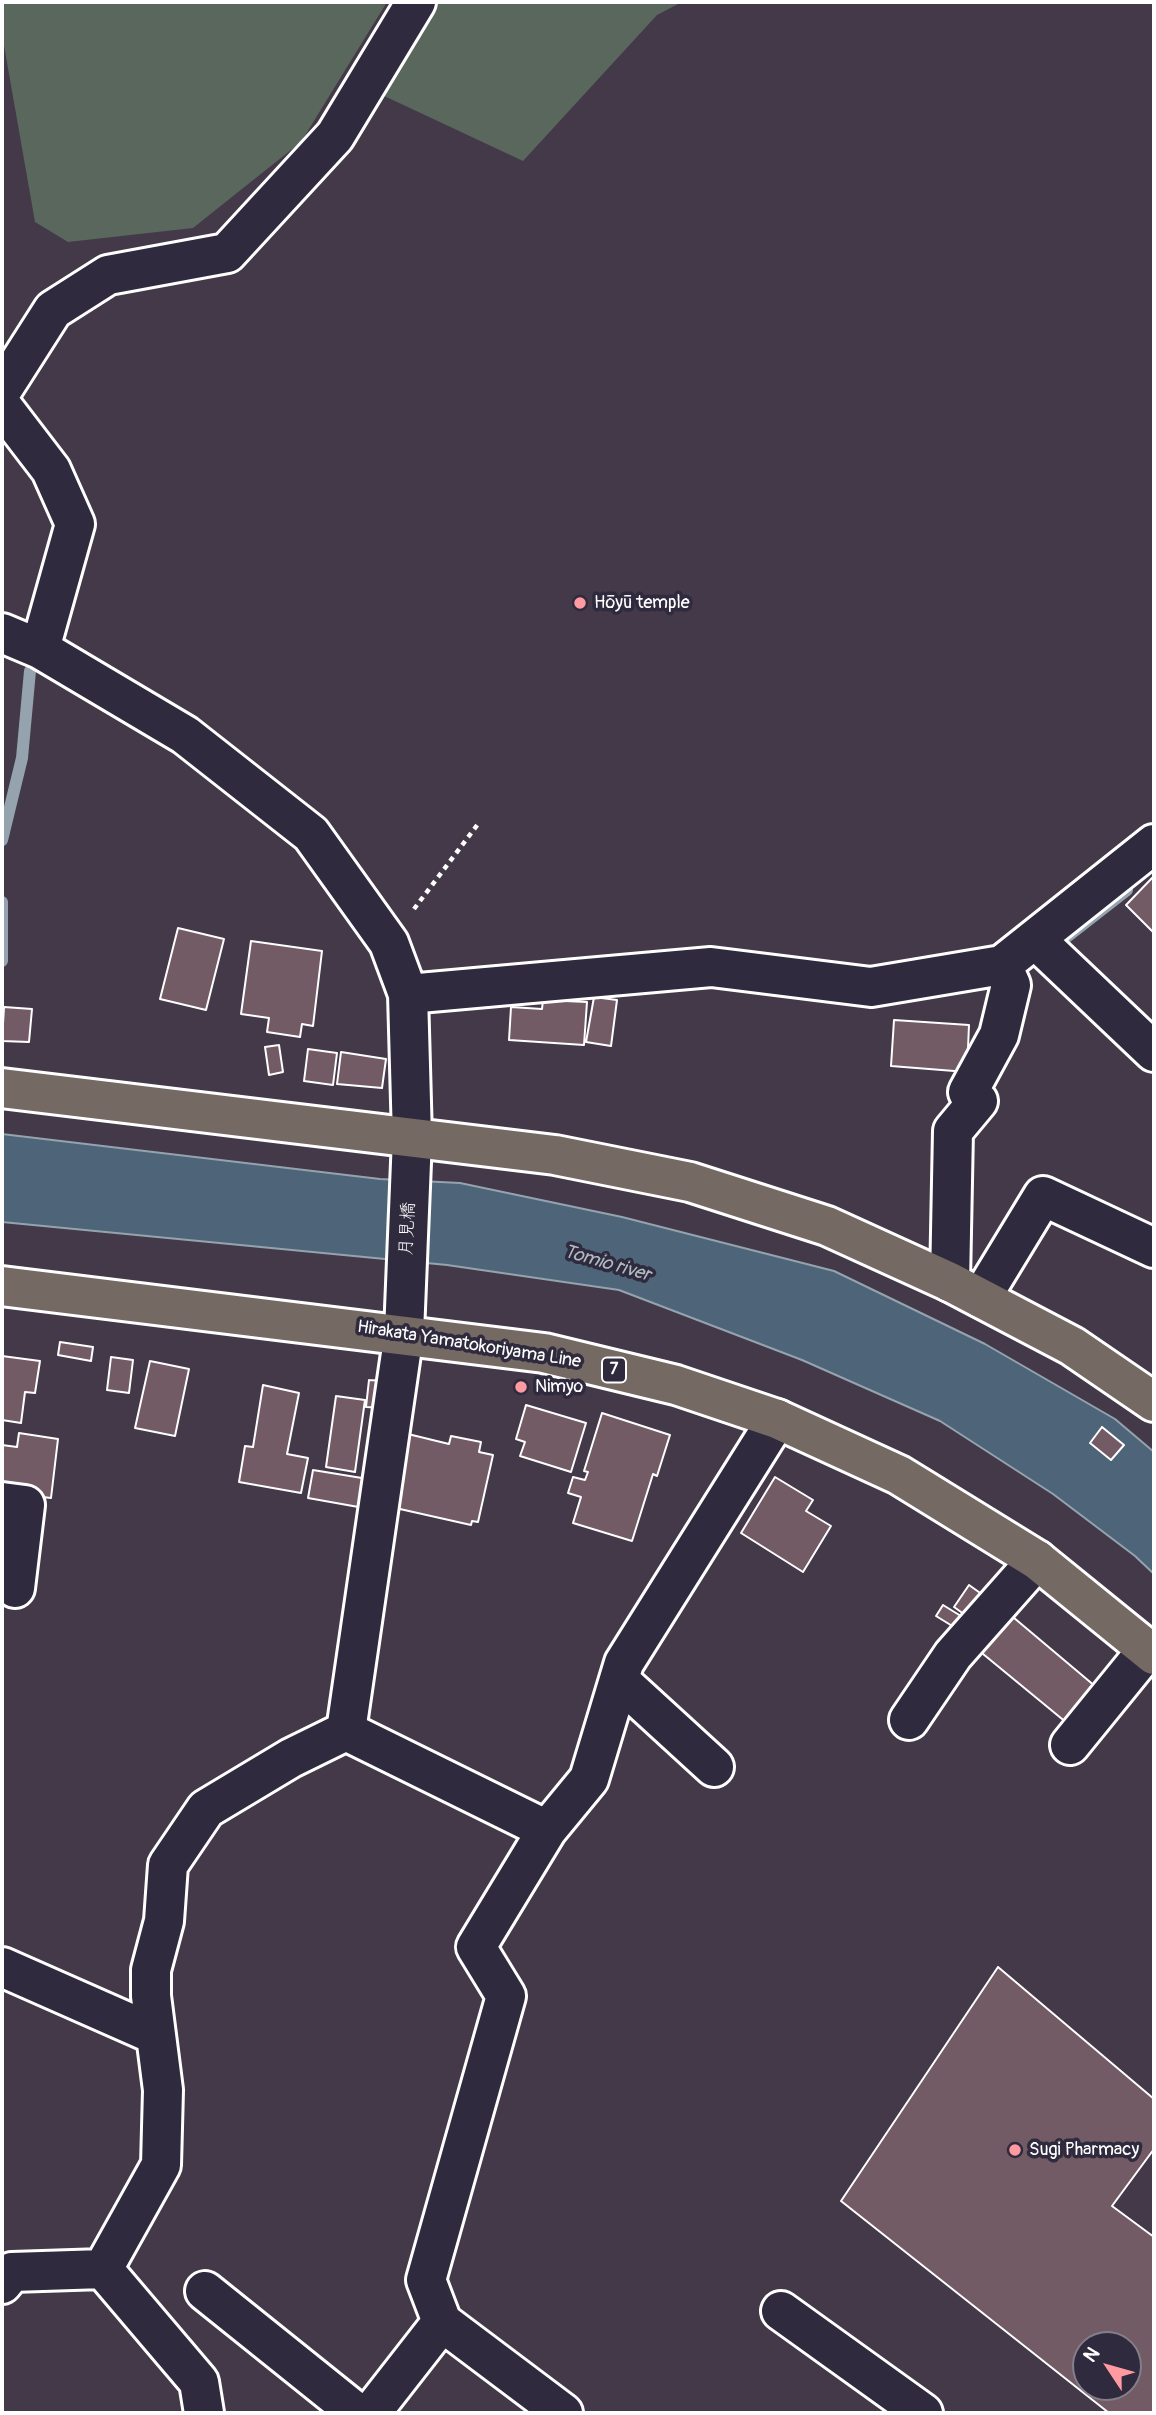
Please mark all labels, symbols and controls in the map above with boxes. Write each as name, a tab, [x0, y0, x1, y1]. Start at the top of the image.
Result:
place label: Hōyū temple	[594, 592, 690, 614]
marker: Hōyū temple	[572, 595, 588, 611]
street label: 月見橋	[396, 1201, 420, 1257]
water label: Tomio river	[561, 1241, 653, 1287]
street label: Hirakata Yamatokoriyama Line	[355, 1317, 583, 1373]
road number: 7	[602, 1358, 626, 1382]
place label: Nimyo	[535, 1376, 583, 1398]
marker: Nimyo	[513, 1379, 529, 1395]
place label: Sugi Pharmacy	[1029, 2139, 1139, 2161]
marker: Sugi Pharmacy	[1007, 2142, 1023, 2158]
north arrow	[1072, 2331, 1142, 2401]
text: N	[1078, 2343, 1105, 2367]

